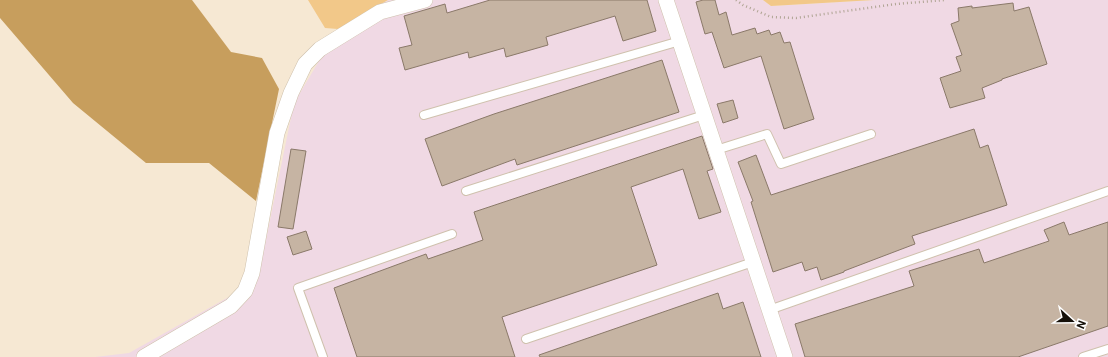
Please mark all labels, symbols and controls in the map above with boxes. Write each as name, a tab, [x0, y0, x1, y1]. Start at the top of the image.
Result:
north arrow	[1052, 301, 1092, 341]
text: N	[1073, 318, 1088, 331]

